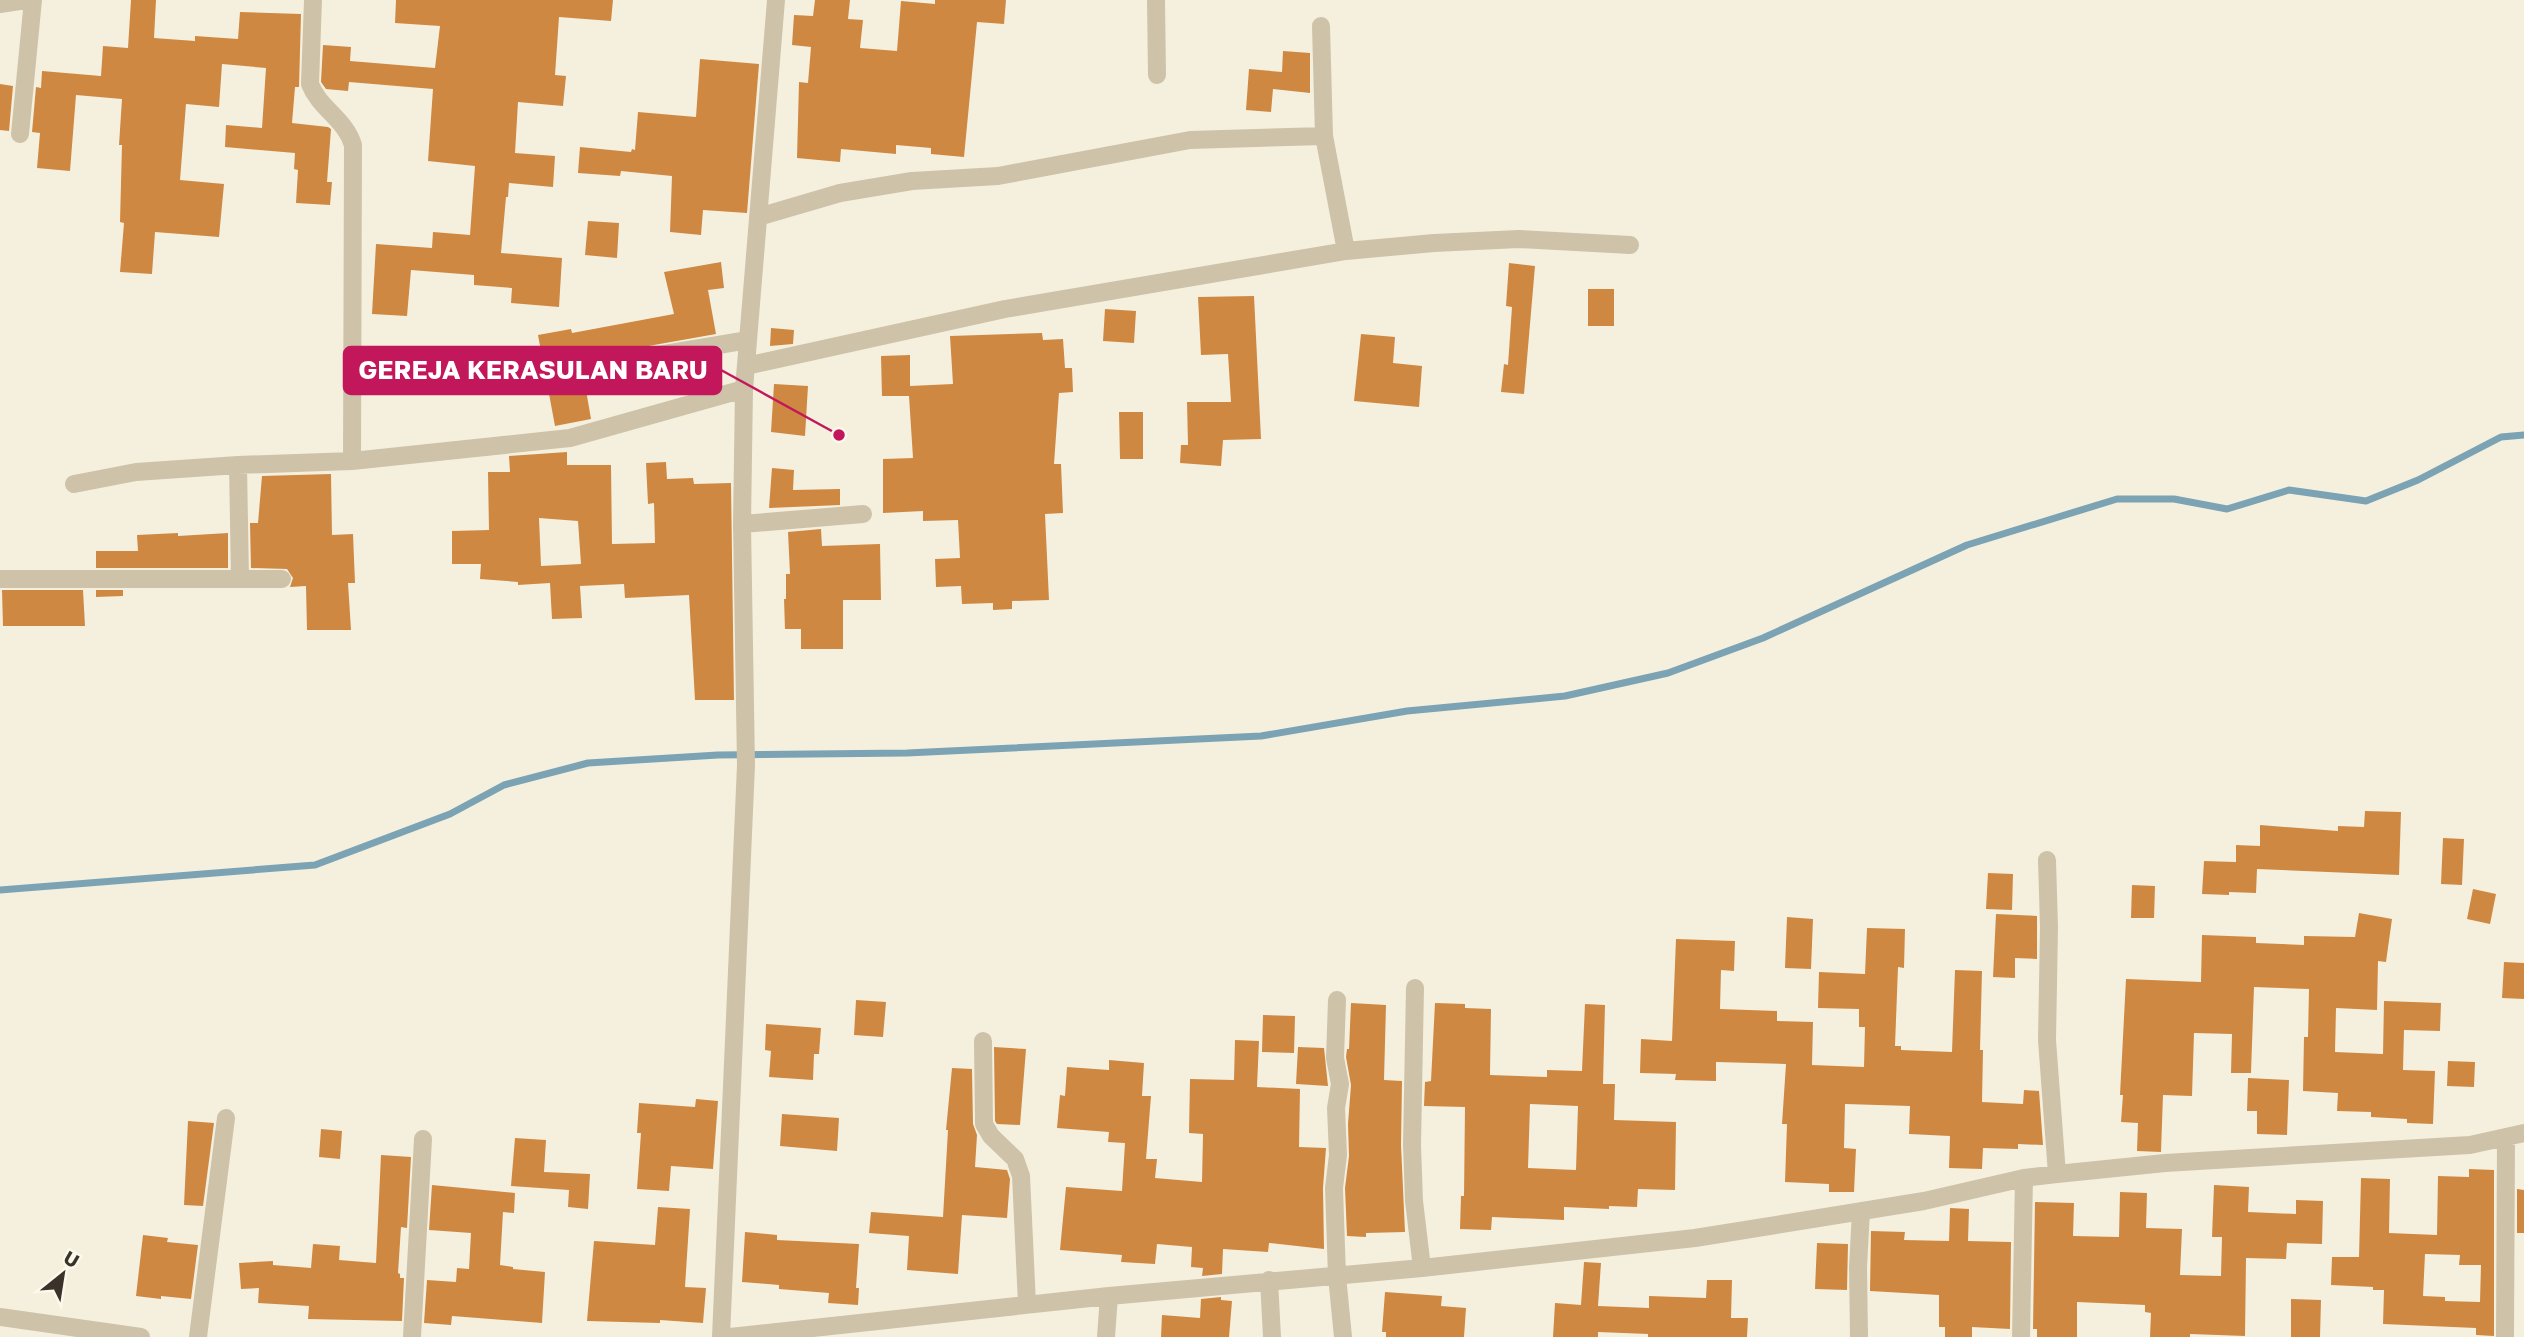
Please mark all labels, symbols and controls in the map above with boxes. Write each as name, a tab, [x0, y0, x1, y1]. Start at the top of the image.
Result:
callout: GEREJA KERASULAN BARU	[344, 347, 721, 394]
text: GEREJA KERASULAN BARU	[358, 354, 708, 385]
north arrow	[28, 1239, 98, 1309]
text: U	[60, 1245, 84, 1272]

